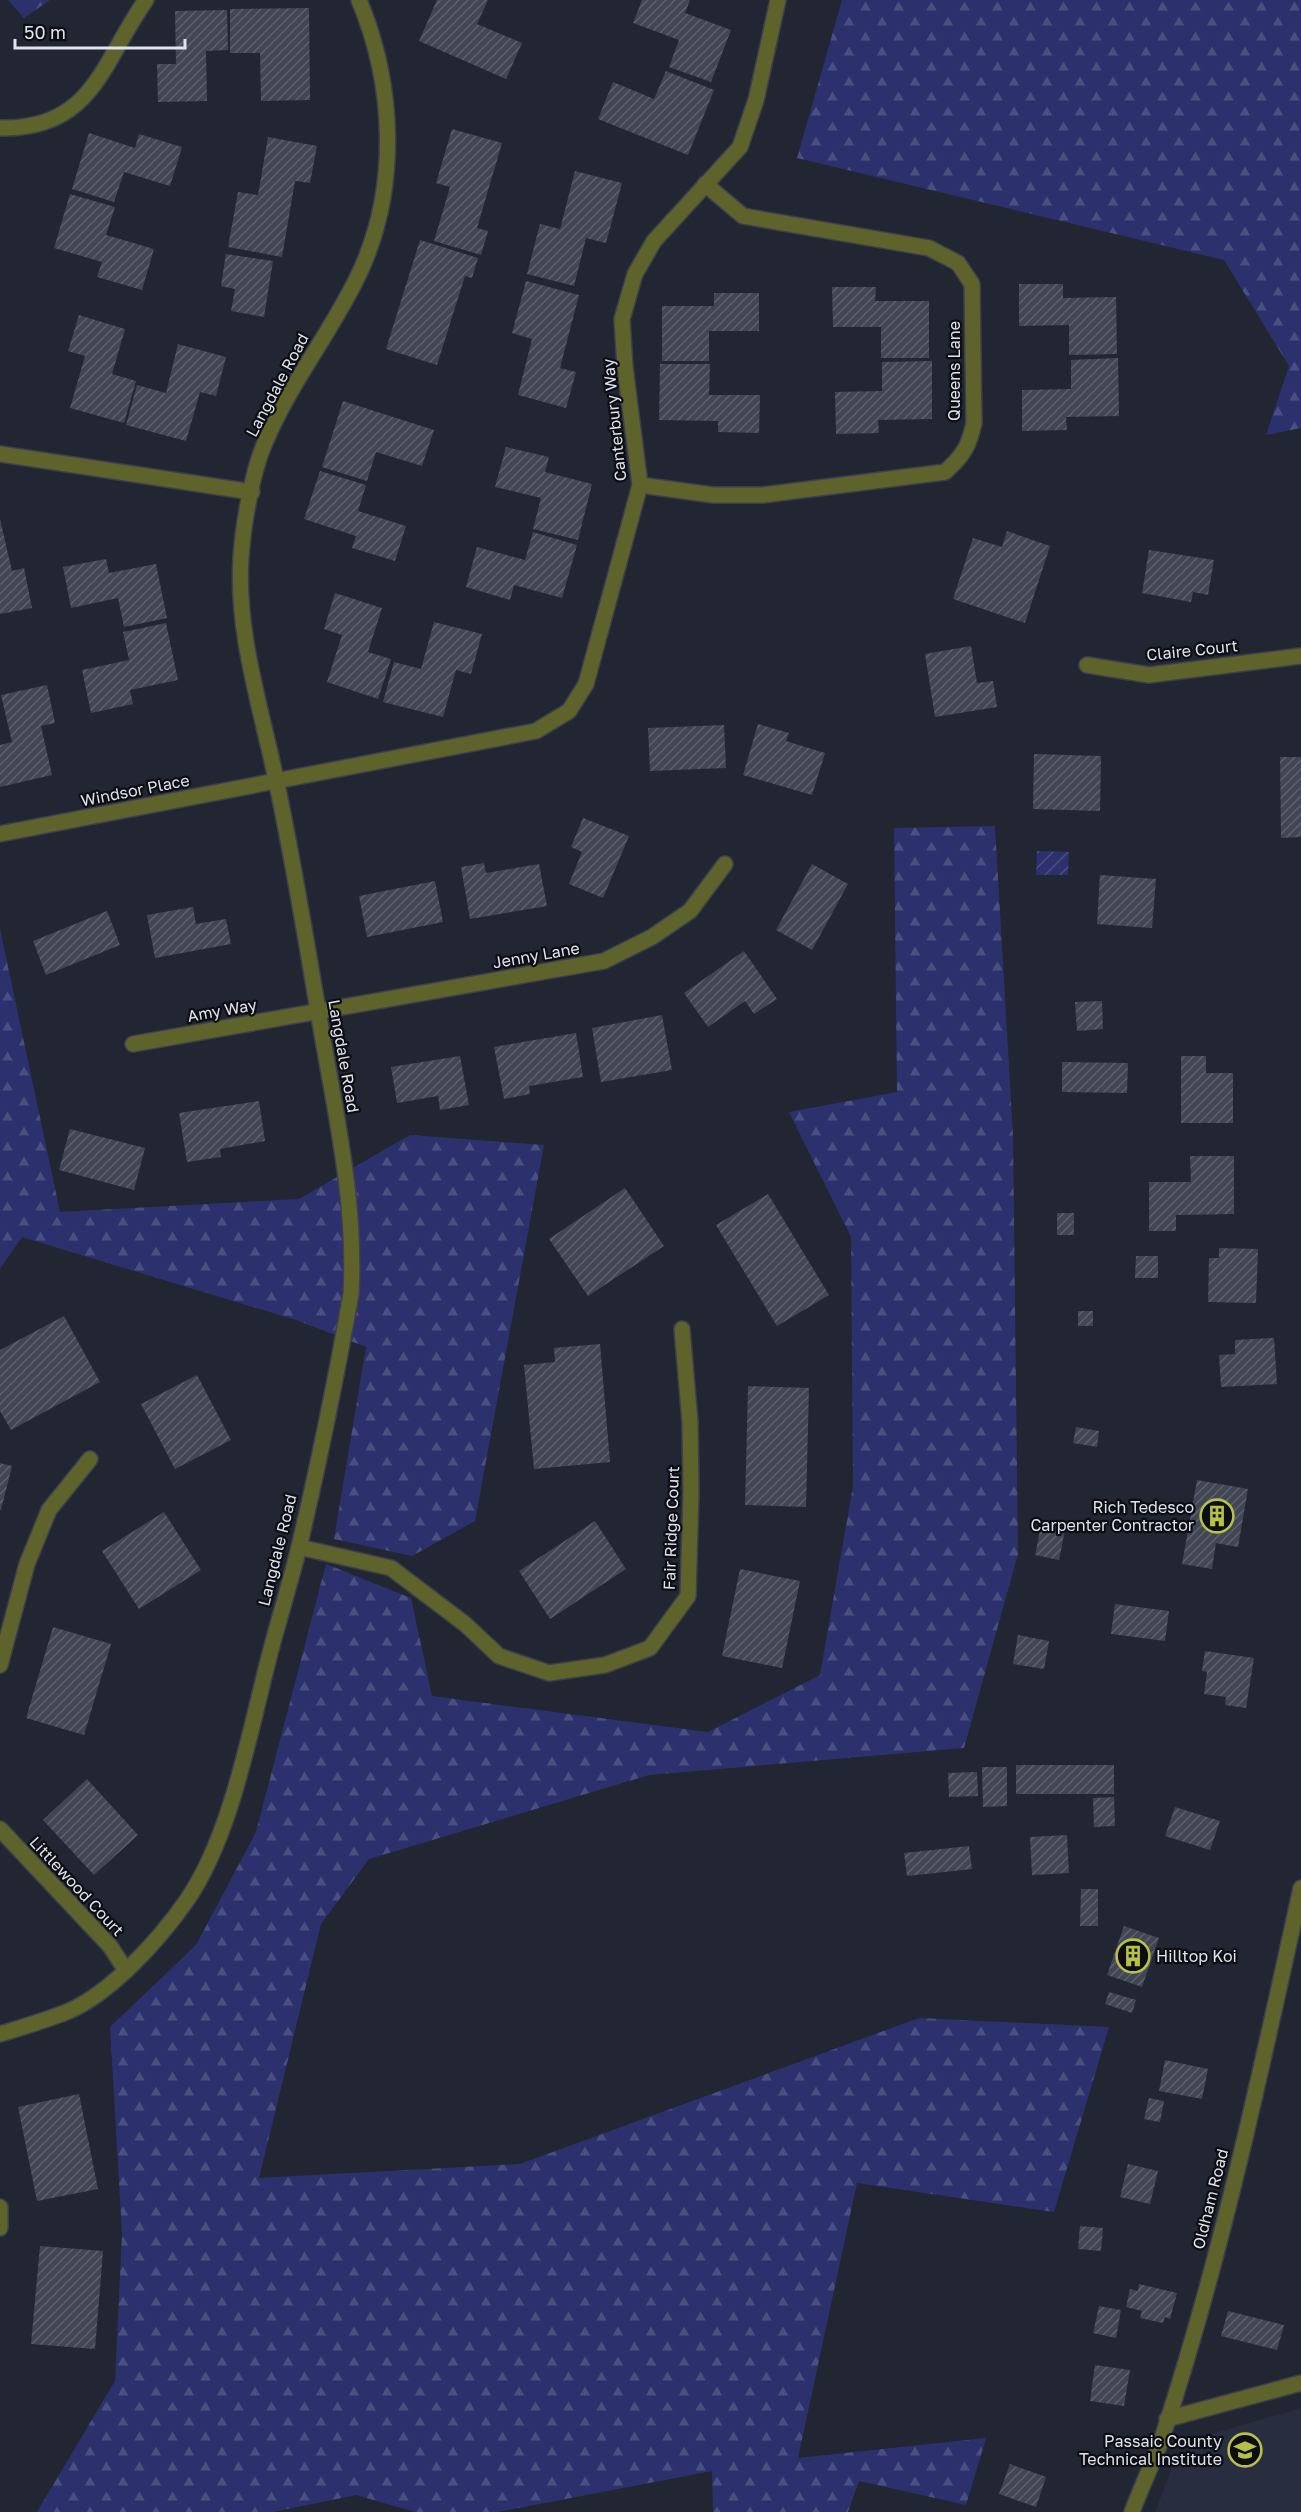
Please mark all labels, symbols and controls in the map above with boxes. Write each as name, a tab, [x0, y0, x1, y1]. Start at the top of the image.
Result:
scale bar	[15, 12, 184, 50]
text: 50 m	[24, 21, 66, 43]
street label: Queens Lane	[944, 321, 964, 421]
street label: Langdale Road	[241, 330, 313, 440]
street label: Canterbury Way	[598, 358, 630, 482]
street label: Claire Court	[1145, 635, 1239, 665]
street label: Windsor Place	[79, 770, 191, 810]
street label: Jenny Lane	[491, 938, 581, 972]
street label: Amy Way	[186, 994, 258, 1026]
street label: Langdale Road	[324, 998, 364, 1114]
street label: Fair Ridge Court	[659, 1466, 683, 1590]
street label: Langdale Road	[253, 1492, 301, 1608]
place label: Rich Tedesco Carpenter Contractor	[1030, 1497, 1194, 1535]
building icon: Rich Tedesco Carpenter Contractor	[1199, 1498, 1235, 1534]
street label: Littlewood Court	[26, 1832, 128, 1940]
building icon: Hilltop Koi	[1115, 1938, 1151, 1974]
place label: Hilltop Koi	[1156, 1946, 1237, 1966]
street label: Oldham Road	[1188, 2147, 1232, 2251]
place label: Passaic County Technical Institute	[1079, 2431, 1222, 2469]
school or university icon: Passaic County Technical Institute	[1227, 2432, 1263, 2468]

